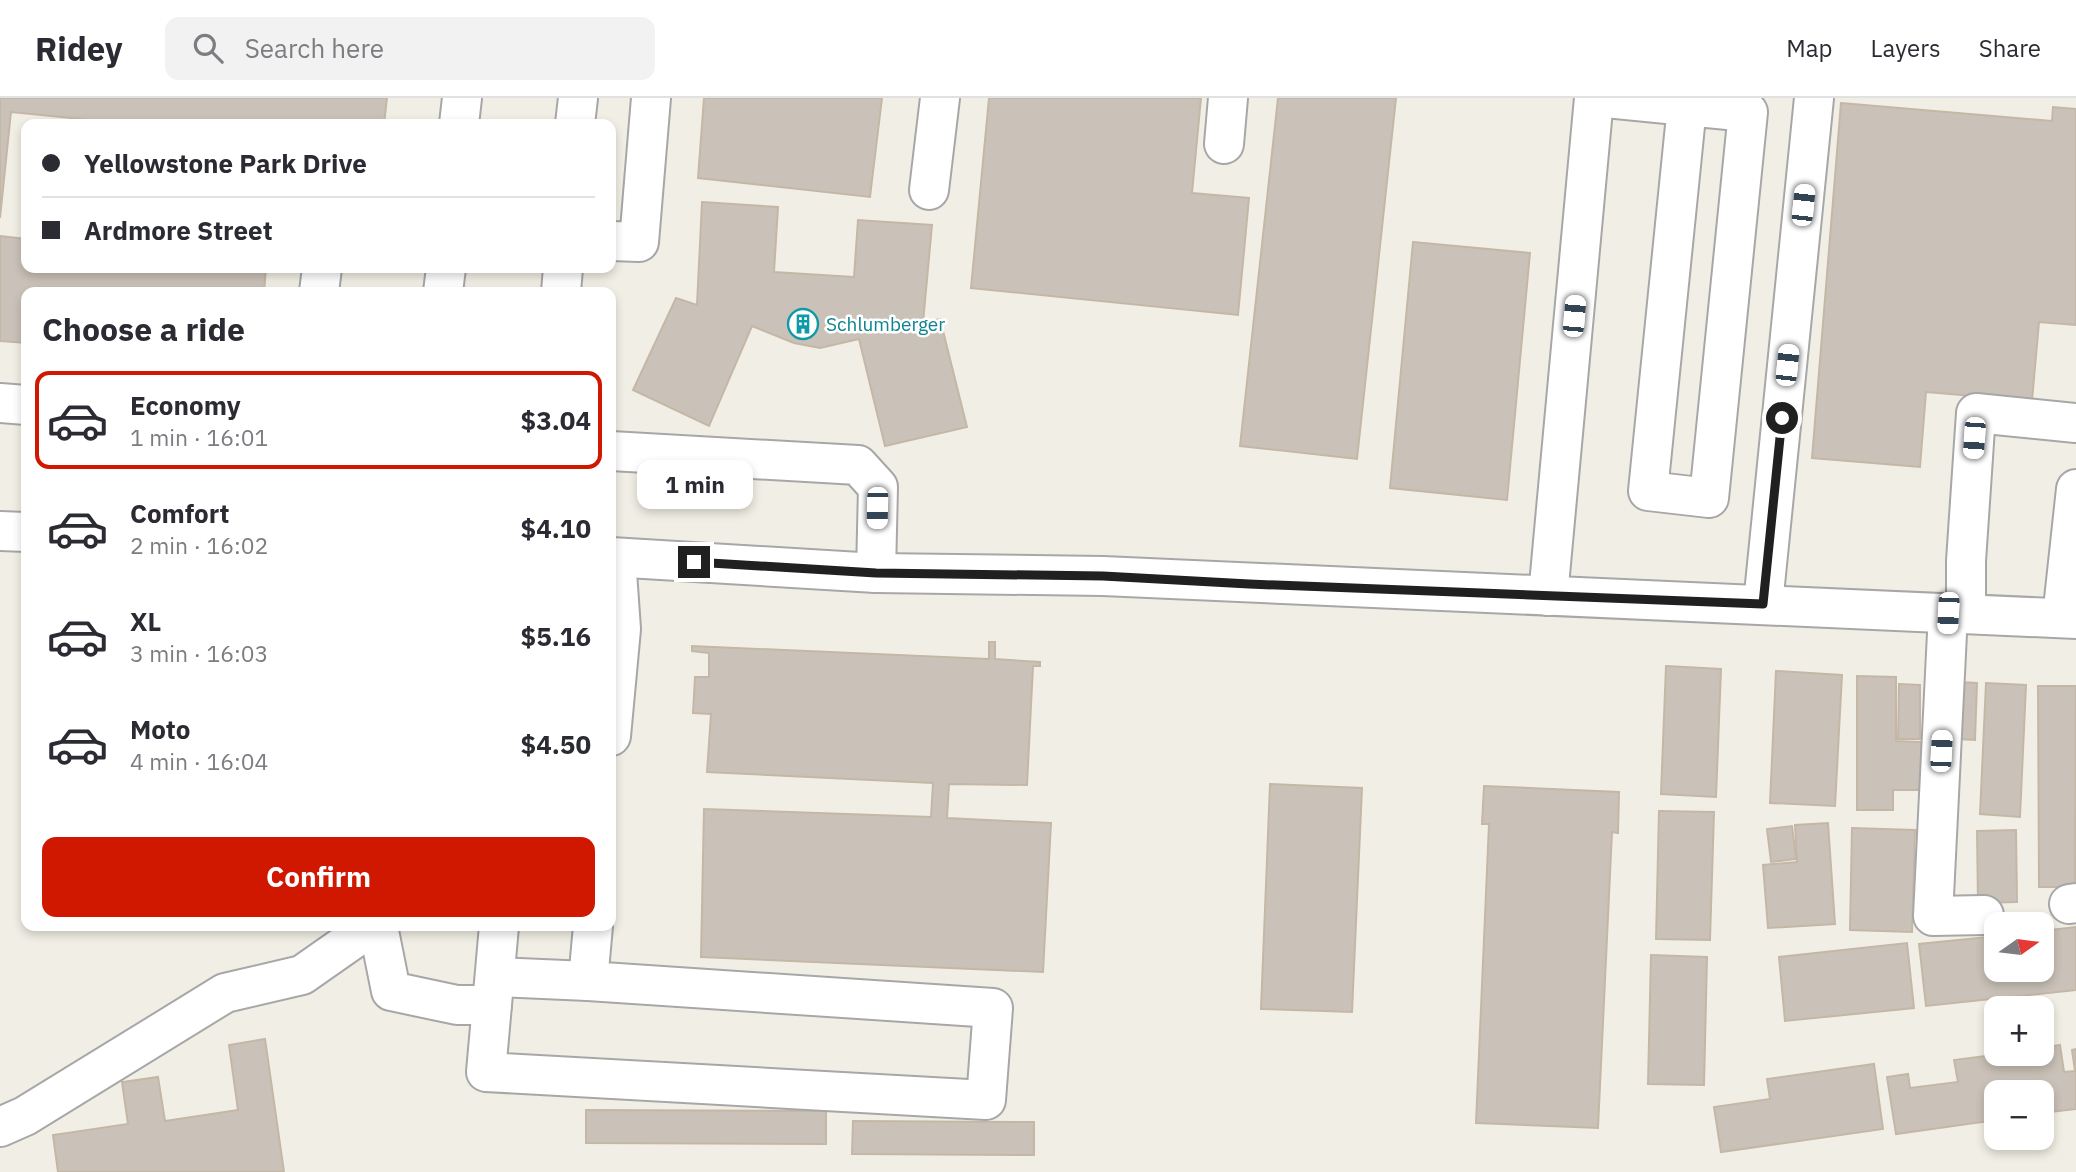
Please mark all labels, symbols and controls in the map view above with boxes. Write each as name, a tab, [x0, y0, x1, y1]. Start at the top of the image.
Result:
search box	[165, 17, 655, 80]
text: Ridey	[35, 27, 123, 70]
icon: search	[189, 29, 227, 67]
text: Search here	[245, 31, 384, 65]
text: Map	[1786, 32, 1833, 64]
text: Layers	[1871, 32, 1941, 64]
text: Share	[1979, 32, 2041, 64]
text: Yellowstone Park Drive	[84, 146, 367, 180]
car	[1791, 183, 1816, 227]
text: Ardmore Street	[84, 213, 273, 247]
car	[1562, 294, 1587, 338]
building icon: Schlumberger	[786, 307, 820, 341]
text: Choose a ride	[42, 308, 245, 350]
place label: Schlumberger	[826, 312, 945, 336]
car	[1775, 343, 1800, 387]
text: Economy	[130, 388, 241, 422]
icon: car	[46, 389, 109, 452]
route start	[1766, 402, 1798, 434]
text: $3.04	[521, 403, 591, 437]
car	[1963, 416, 1986, 460]
text: 1 min · 16:01	[130, 422, 268, 452]
callout: 1 min	[636, 461, 752, 510]
text: 1 min	[665, 469, 725, 499]
car	[867, 487, 888, 529]
text: Comfort	[130, 496, 229, 530]
icon: car	[46, 497, 109, 560]
text: $4.10	[521, 511, 591, 545]
text: 2 min · 16:02	[130, 530, 268, 560]
route end	[678, 546, 710, 578]
car	[1937, 591, 1960, 635]
text: XL	[130, 604, 161, 638]
icon: car	[46, 605, 109, 668]
text: $5.16	[521, 619, 591, 653]
text: 3 min · 16:03	[130, 638, 268, 668]
text: Moto	[130, 712, 190, 746]
icon: car	[46, 713, 109, 776]
text: $4.50	[521, 727, 591, 761]
car	[1930, 729, 1953, 773]
text: 4 min · 16:04	[130, 746, 268, 776]
button: Confirm	[42, 837, 595, 917]
north arrow	[1984, 912, 2054, 982]
map controls	[1984, 912, 2054, 1150]
button: +	[1984, 996, 2054, 1066]
button: −	[1984, 1080, 2054, 1150]

